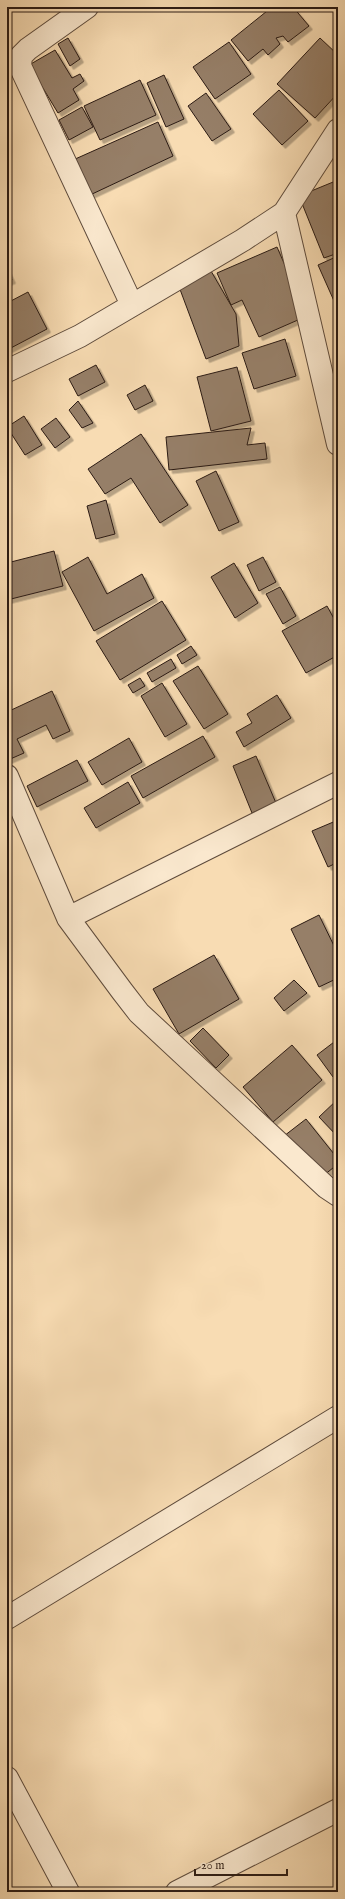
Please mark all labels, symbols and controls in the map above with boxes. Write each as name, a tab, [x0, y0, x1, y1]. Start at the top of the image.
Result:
scale bar	[195, 1851, 287, 1877]
text: 20 m	[201, 1858, 224, 1873]

